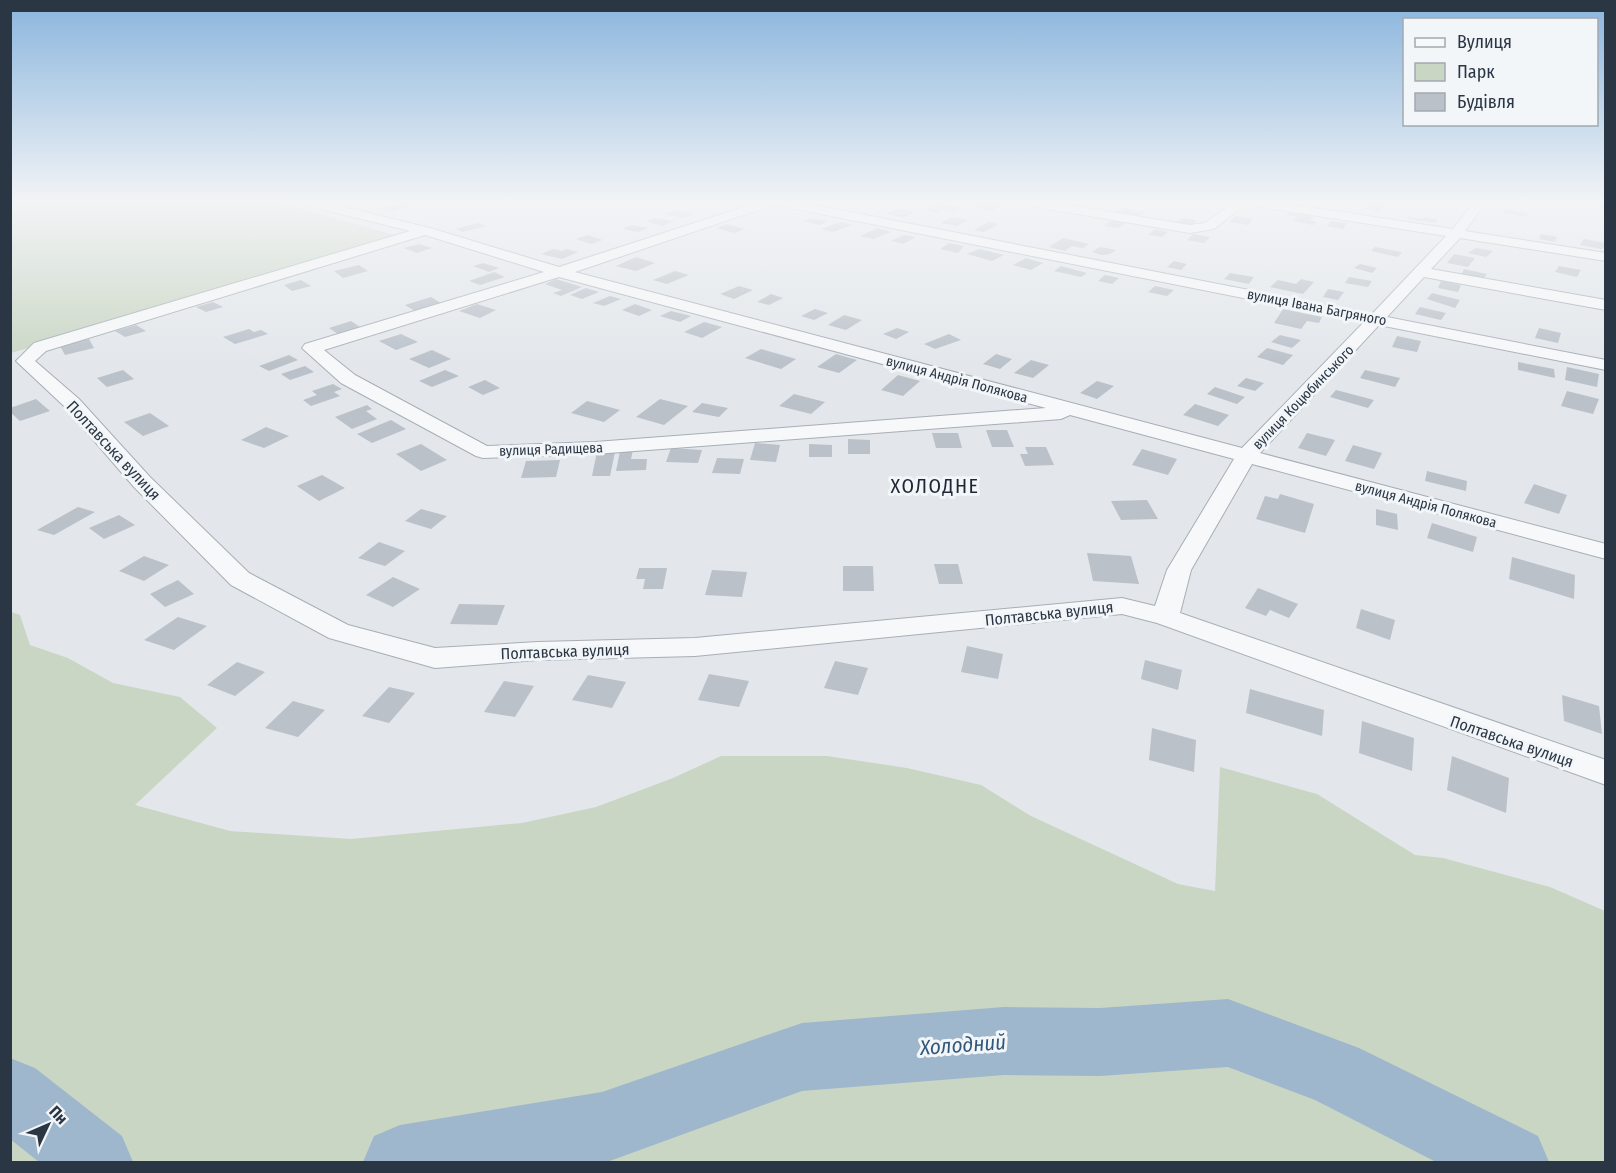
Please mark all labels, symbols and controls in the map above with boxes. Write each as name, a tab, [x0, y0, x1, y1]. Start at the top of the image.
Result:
legend	[1403, 18, 1598, 126]
text: Вулиця	[1457, 31, 1512, 53]
text: Парк	[1457, 61, 1495, 83]
text: Будівля	[1457, 91, 1515, 113]
street label: вулиця Івана Багряного	[1246, 286, 1388, 329]
street label: вулиця Коцюбинського	[1249, 342, 1357, 453]
street label: вулиця Андрія Полякова	[884, 352, 1030, 407]
street label: Полтавська вулиця	[63, 397, 165, 504]
street label: вулиця Радищева	[499, 439, 603, 460]
district label: ХОЛОДНЕ	[891, 474, 979, 498]
street label: вулиця Андрія Полякова	[1353, 477, 1499, 532]
street label: Полтавська вулиця	[984, 597, 1114, 630]
street label: Полтавська вулиця	[500, 640, 630, 663]
street label: Полтавська вулиця	[1448, 711, 1576, 771]
water label: Холодний	[918, 1029, 1007, 1061]
north arrow	[18, 1095, 78, 1155]
text: Пн	[45, 1102, 72, 1128]

